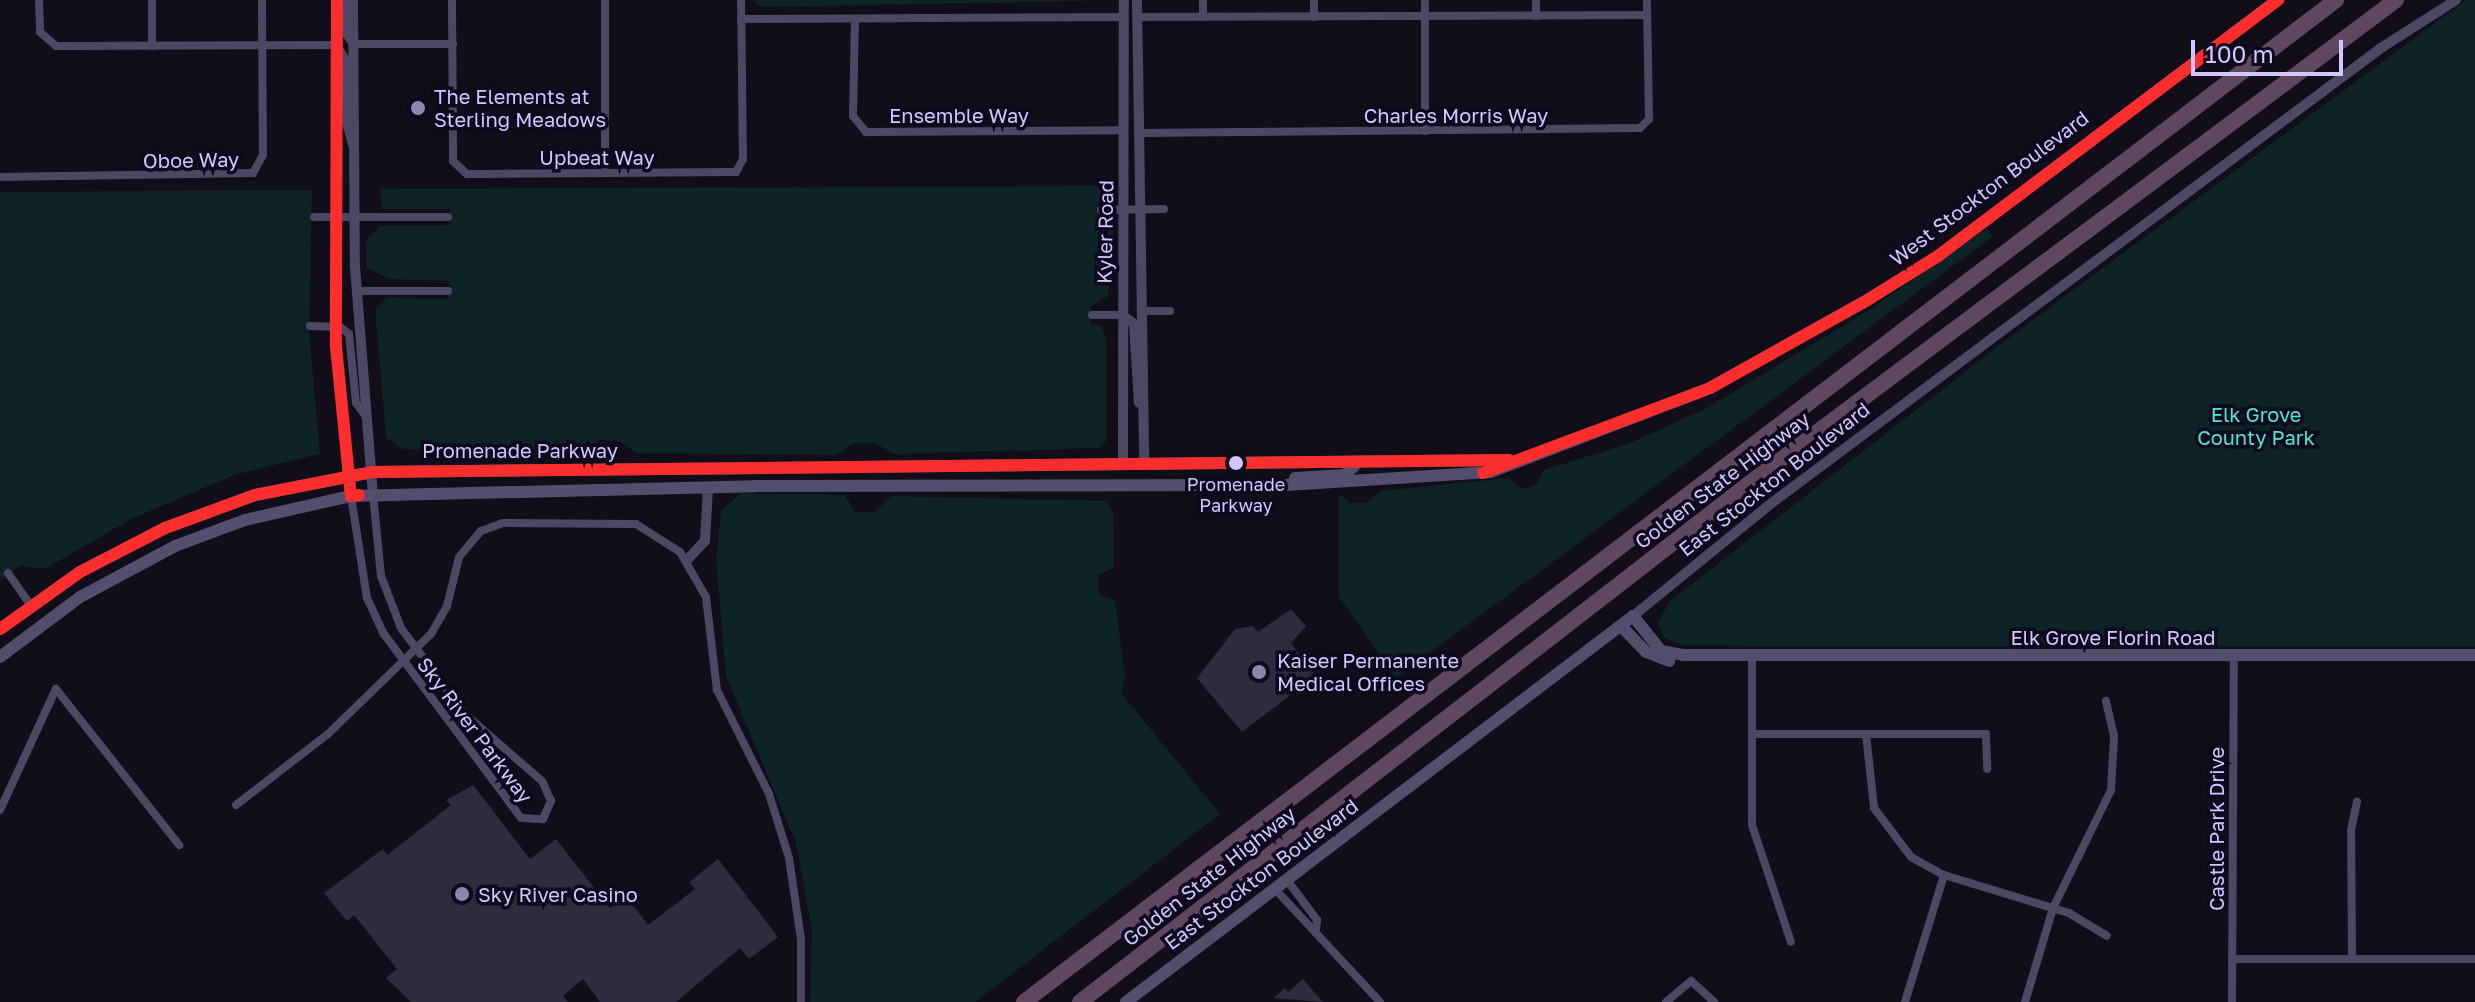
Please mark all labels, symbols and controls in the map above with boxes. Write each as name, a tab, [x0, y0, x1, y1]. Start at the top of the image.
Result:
scale bar	[2195, 24, 2347, 74]
text: 100 m	[2205, 39, 2274, 68]
place label: The Elements at Sterling Meadows	[434, 84, 606, 131]
marker: The Elements at Sterling Meadows	[409, 99, 427, 117]
street label: Ensemble Way	[889, 103, 1029, 127]
street label: Charles Morris Way	[1364, 103, 1548, 127]
street label: West Stockton Boulevard	[1885, 105, 2093, 271]
street label: Upbeat Way	[539, 145, 655, 169]
street label: Oboe Way	[143, 147, 239, 173]
street label: Kyler Road	[1092, 180, 1118, 284]
street label: East Stockton Boulevard	[1674, 397, 1874, 561]
park label: Elk Grove County Park	[2197, 403, 2315, 450]
street label: Golden State Highway	[1630, 406, 1814, 554]
street label: Promenade Parkway	[422, 438, 618, 462]
marker: Promenade Parkway	[1228, 455, 1244, 471]
place label: Promenade Parkway	[1187, 474, 1285, 516]
street label: Elk Grove Florin Road	[2010, 625, 2216, 649]
place label: Kaiser Permanente Medical Offices	[1277, 648, 1459, 695]
street label: Sky River Parkway	[412, 652, 538, 808]
marker: Kaiser Permanente Medical Offices	[1248, 661, 1270, 683]
street label: Castle Park Drive	[2204, 747, 2228, 911]
street label: East Stockton Boulevard	[1160, 793, 1362, 955]
street label: Golden State Highway	[1118, 801, 1300, 951]
place label: Sky River Casino	[478, 882, 638, 906]
marker: Sky River Casino	[453, 885, 471, 903]

